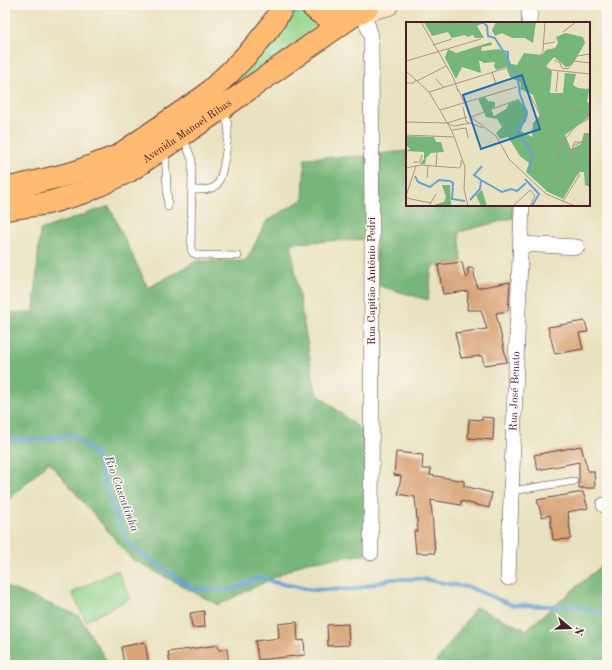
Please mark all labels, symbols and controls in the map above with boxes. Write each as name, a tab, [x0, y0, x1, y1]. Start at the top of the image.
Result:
inset map	[406, 22, 590, 206]
street label: Avenida Manoel Ribas	[140, 97, 234, 166]
street label: Rua Capitão Antônio Pedri	[367, 217, 378, 345]
street label: Rua José Benato	[508, 351, 522, 431]
water label: Rio Cascatinha	[101, 453, 140, 534]
north arrow	[550, 608, 590, 648]
text: N	[571, 625, 585, 637]

